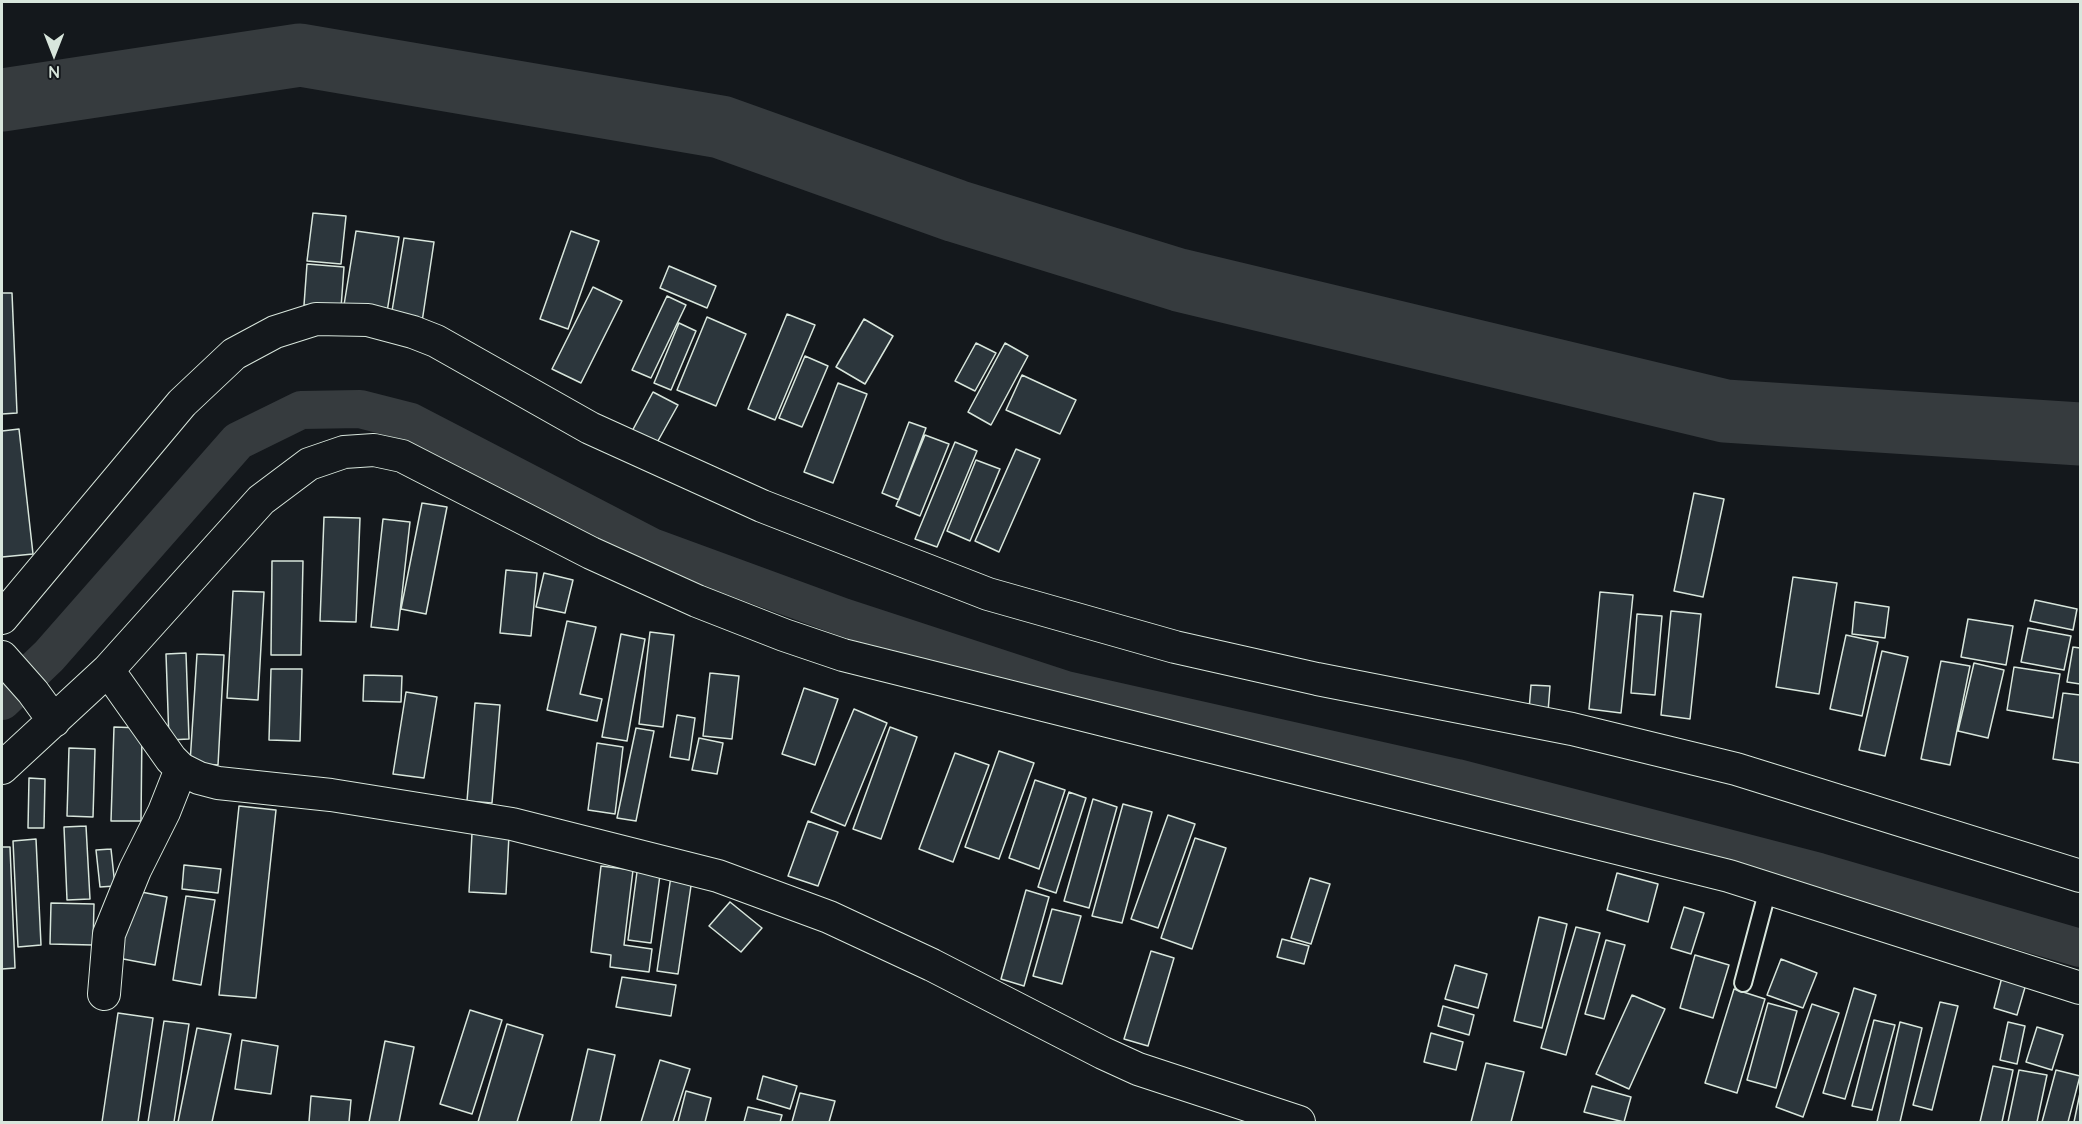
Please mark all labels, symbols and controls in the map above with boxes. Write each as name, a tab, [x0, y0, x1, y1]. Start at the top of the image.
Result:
north arrow	[24, 24, 84, 84]
text: N	[48, 62, 60, 82]

